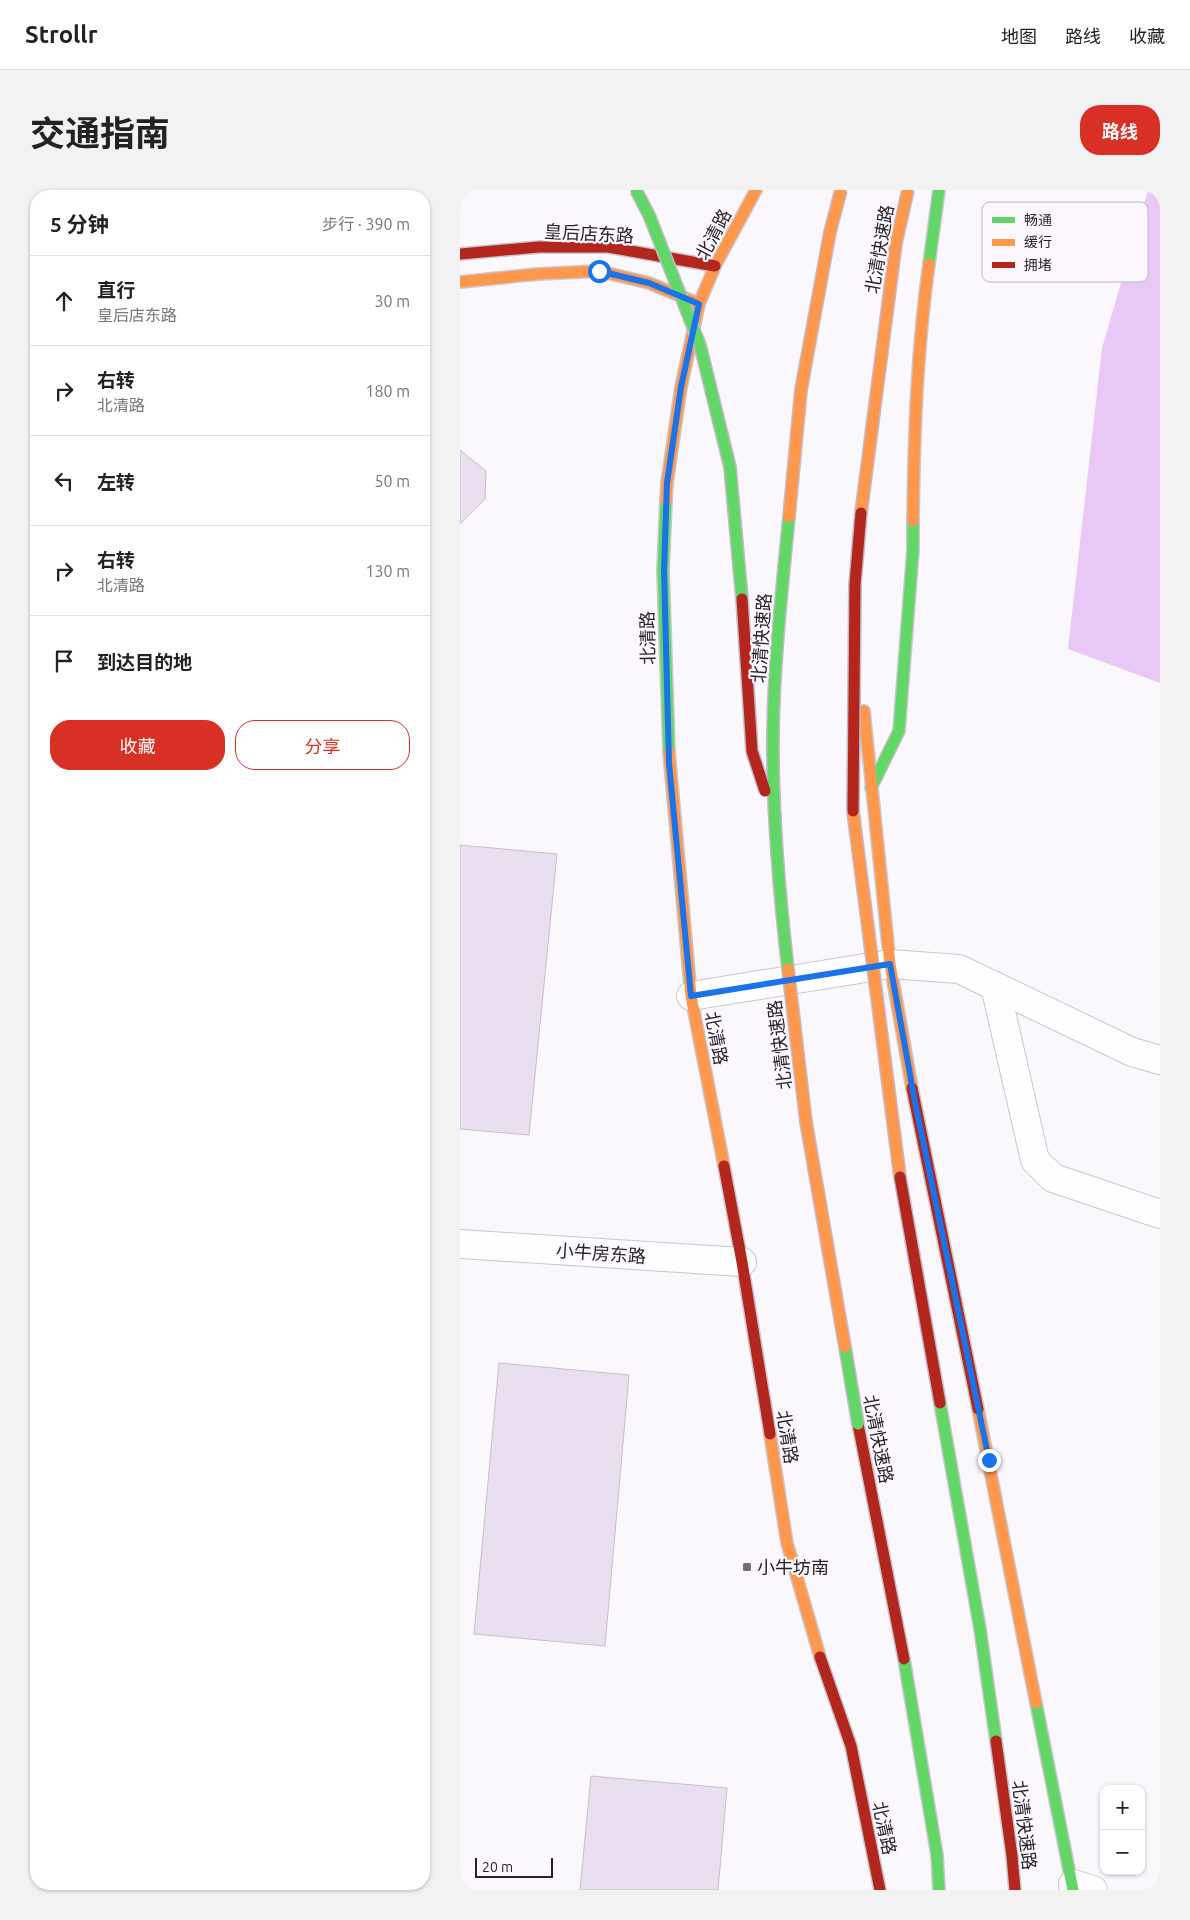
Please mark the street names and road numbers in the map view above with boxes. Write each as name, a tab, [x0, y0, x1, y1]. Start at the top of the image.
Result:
street label: 北清快速路	[861, 203, 897, 295]
street label: 北清路	[691, 205, 735, 263]
street label: 皇后店东路	[544, 221, 634, 245]
street label: 北清快速路	[748, 592, 774, 684]
street label: 北清路	[637, 611, 657, 665]
street label: 北清快速路	[764, 999, 794, 1091]
street label: 北清路	[702, 1010, 732, 1066]
street label: 小牛房东路	[555, 1240, 647, 1266]
street label: 北清快速路	[861, 1393, 897, 1485]
street label: 北清路	[774, 1409, 802, 1465]
street label: 北清快速路	[1010, 1779, 1040, 1871]
street label: 北清路	[870, 1800, 900, 1856]

